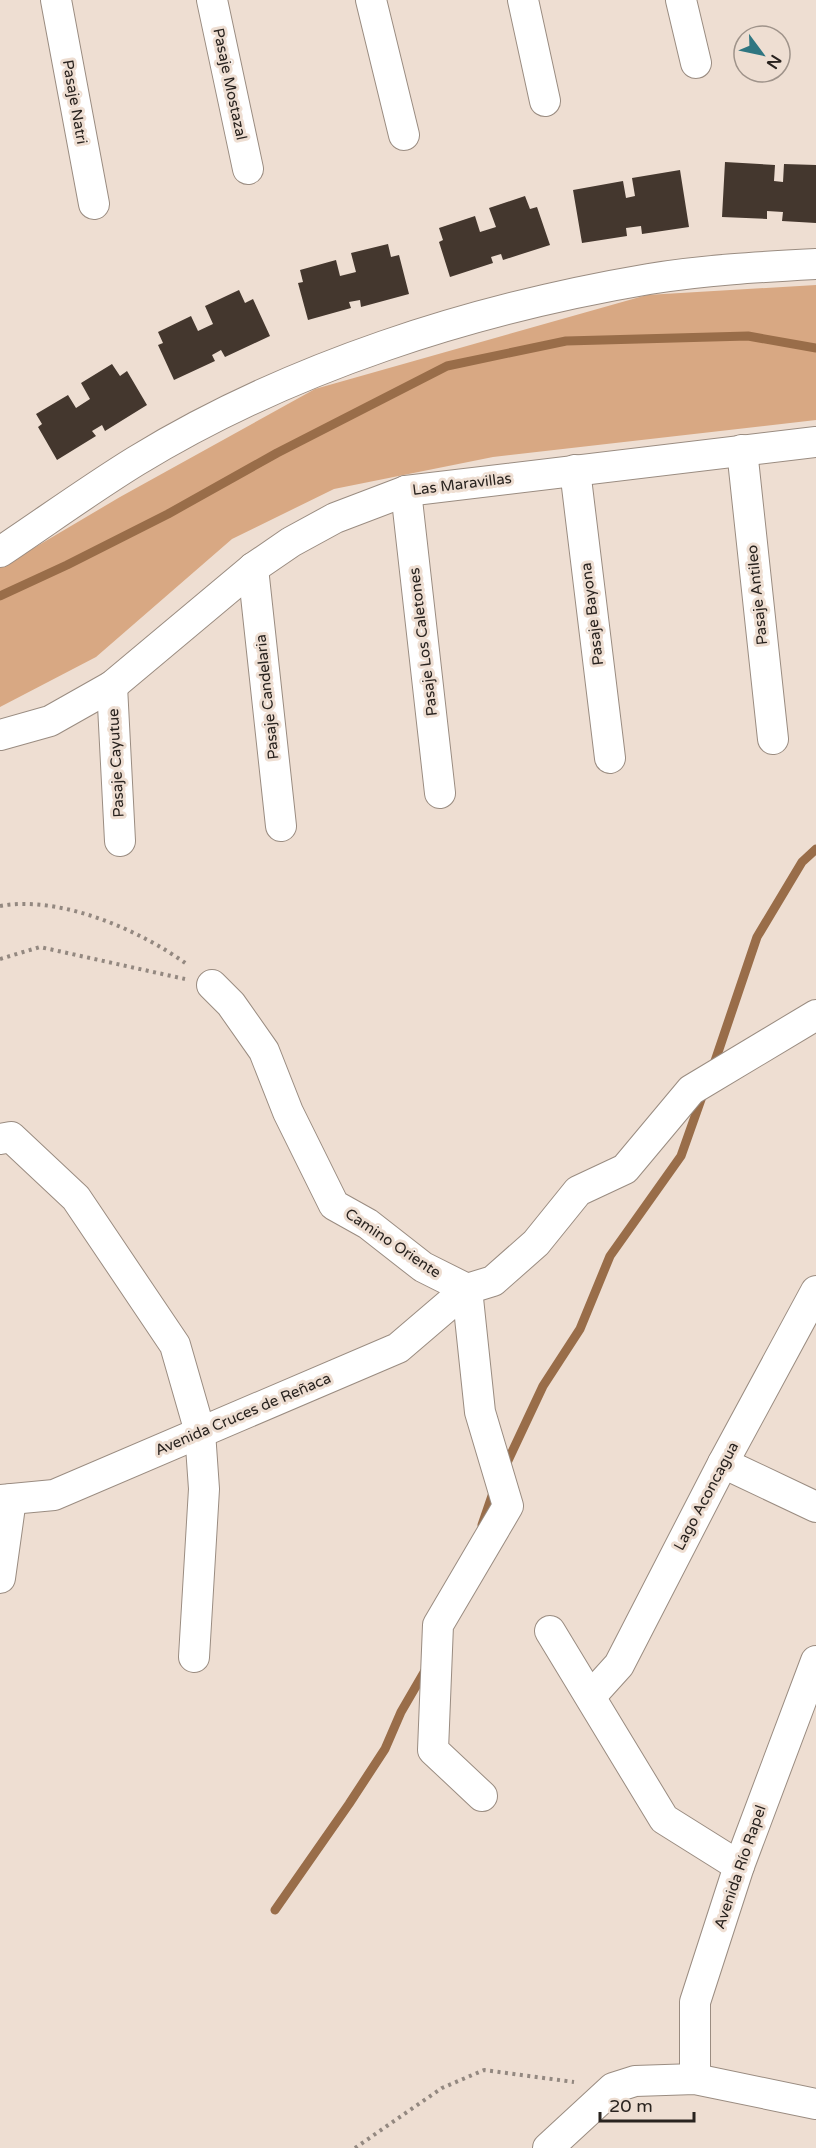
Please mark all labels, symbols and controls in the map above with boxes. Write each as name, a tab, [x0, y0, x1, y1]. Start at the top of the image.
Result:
north arrow	[732, 24, 792, 84]
street label: Pasaje Mostazal	[209, 26, 251, 142]
text: N	[762, 51, 786, 72]
street label: Pasaje Natri	[59, 58, 91, 146]
street label: Las Maravillas	[411, 469, 513, 499]
street label: Pasaje Antileo	[743, 544, 771, 646]
street label: Pasaje Bayona	[577, 562, 607, 666]
street label: Pasaje Los Caletones	[405, 567, 441, 717]
street label: Pasaje Candelaria	[251, 633, 283, 761]
street label: Pasaje Cayutue	[104, 708, 128, 818]
street label: Camino Oriente	[342, 1204, 444, 1282]
street label: Avenida Cruces de Reñaca	[152, 1369, 334, 1459]
street label: Lago Aconcagua	[670, 1439, 742, 1553]
street label: Avenida Río Rapel	[710, 1803, 770, 1931]
scale bar	[600, 2085, 694, 2123]
text: 20 m	[609, 2095, 653, 2117]

